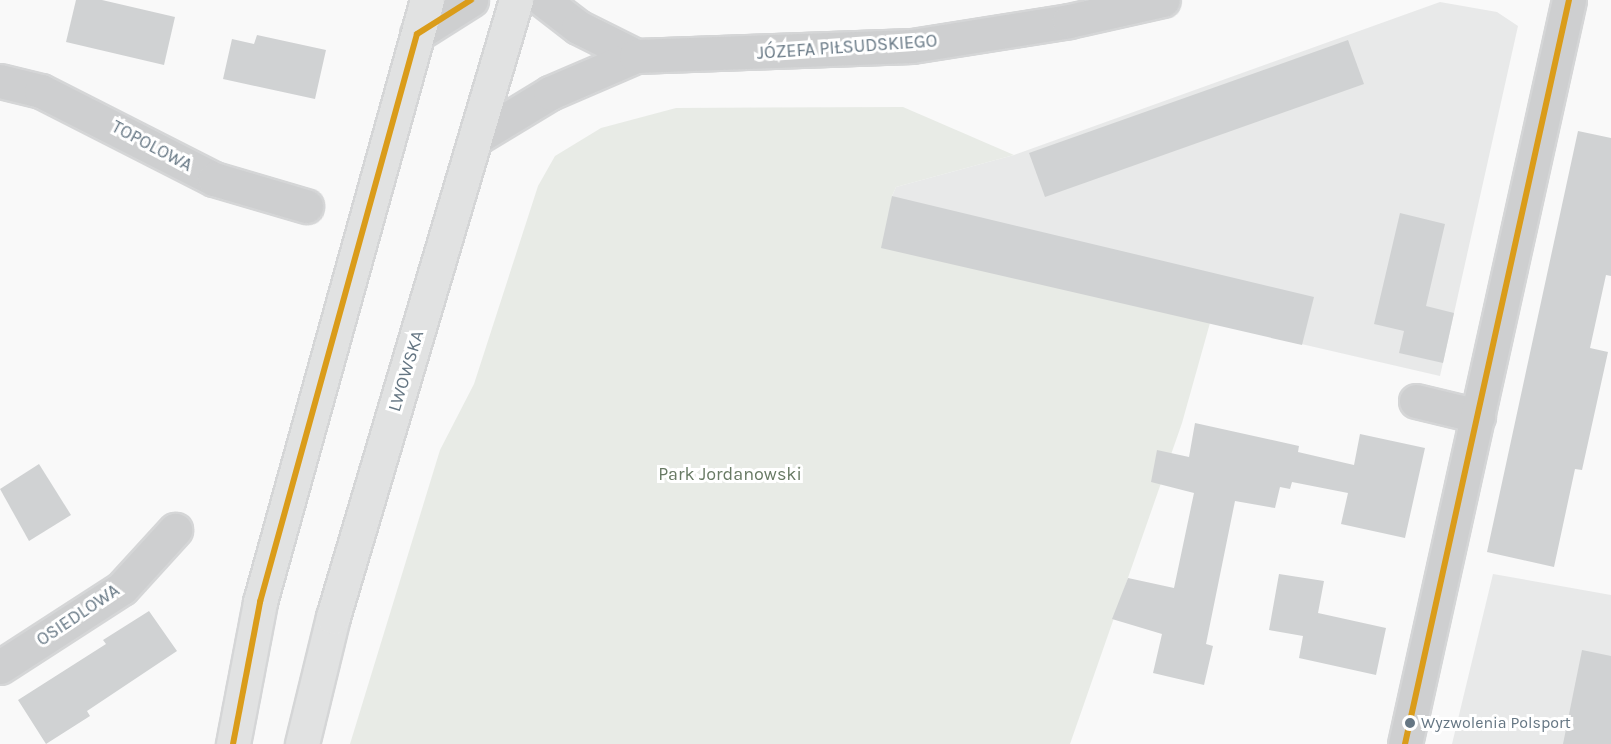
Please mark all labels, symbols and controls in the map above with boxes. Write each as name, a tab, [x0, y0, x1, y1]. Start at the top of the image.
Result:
street label: JÓZEFA PIŁSUDSKIEGO	[756, 30, 938, 64]
street label: TOPOLOWA	[108, 116, 196, 176]
street label: LWOWSKA	[383, 328, 429, 414]
park label: Park Jordanowski	[658, 463, 802, 485]
street label: OSIEDLOWA	[32, 579, 124, 651]
place label: Wyzwolenia Polsport	[1421, 713, 1571, 733]
marker: Wyzwolenia Polsport	[1404, 717, 1416, 729]

